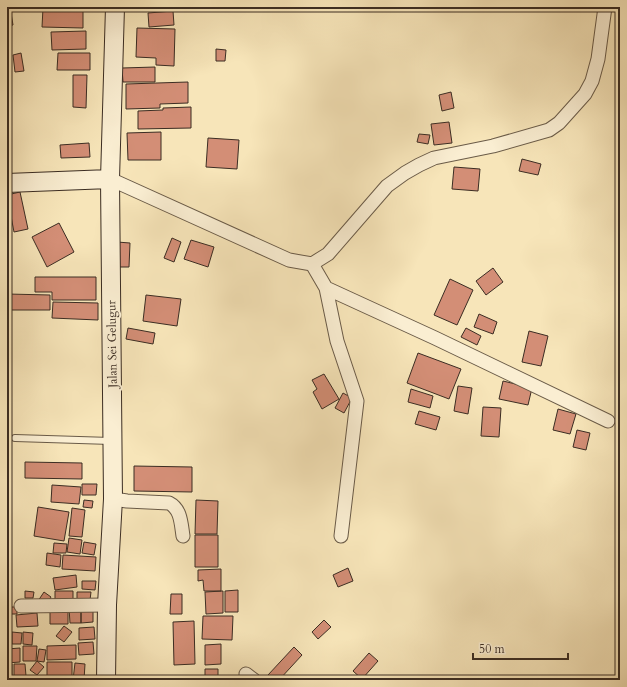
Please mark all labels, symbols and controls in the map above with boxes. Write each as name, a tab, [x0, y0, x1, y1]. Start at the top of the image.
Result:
street label: Jalan Sei Gelugur	[103, 299, 121, 390]
scale bar	[473, 635, 568, 661]
text: 50 m	[479, 641, 506, 657]

